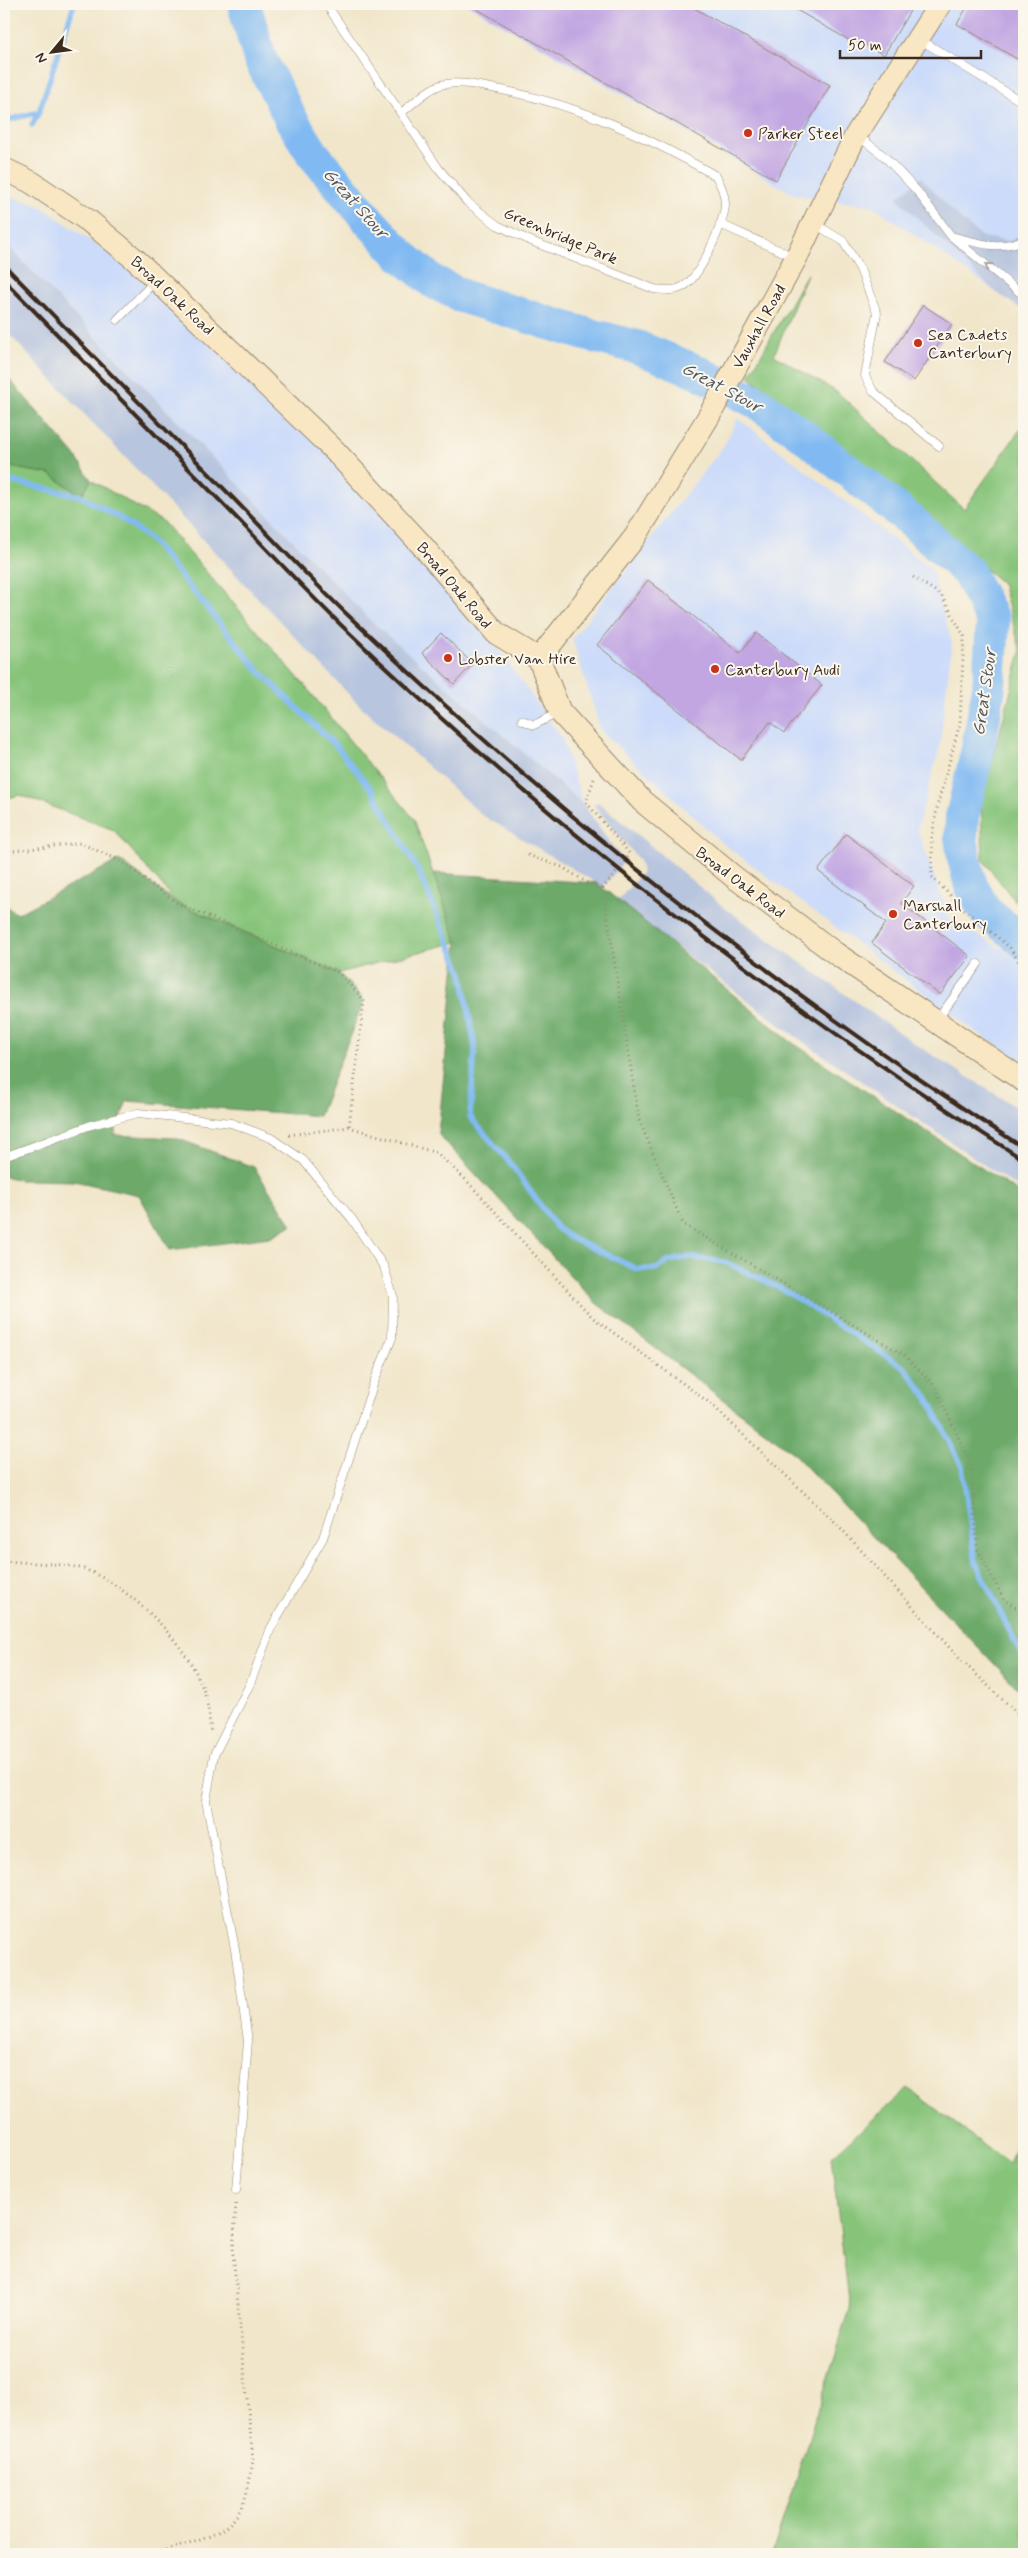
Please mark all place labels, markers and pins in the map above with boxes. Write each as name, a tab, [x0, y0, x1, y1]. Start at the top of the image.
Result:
place label: Parker Steel	[758, 124, 843, 145]
marker: Parker Steel	[742, 127, 754, 139]
place label: Sea Cadets Canterbury	[928, 325, 1012, 364]
marker: Sea Cadets Canterbury	[912, 337, 924, 349]
place label: Lobster Van Hire	[458, 649, 577, 670]
marker: Lobster Van Hire	[442, 652, 454, 664]
place label: Canterbury Audi	[725, 660, 840, 681]
marker: Canterbury Audi	[709, 663, 721, 675]
place label: Marshall Canterbury	[903, 896, 987, 935]
marker: Marshall Canterbury	[887, 908, 899, 920]

